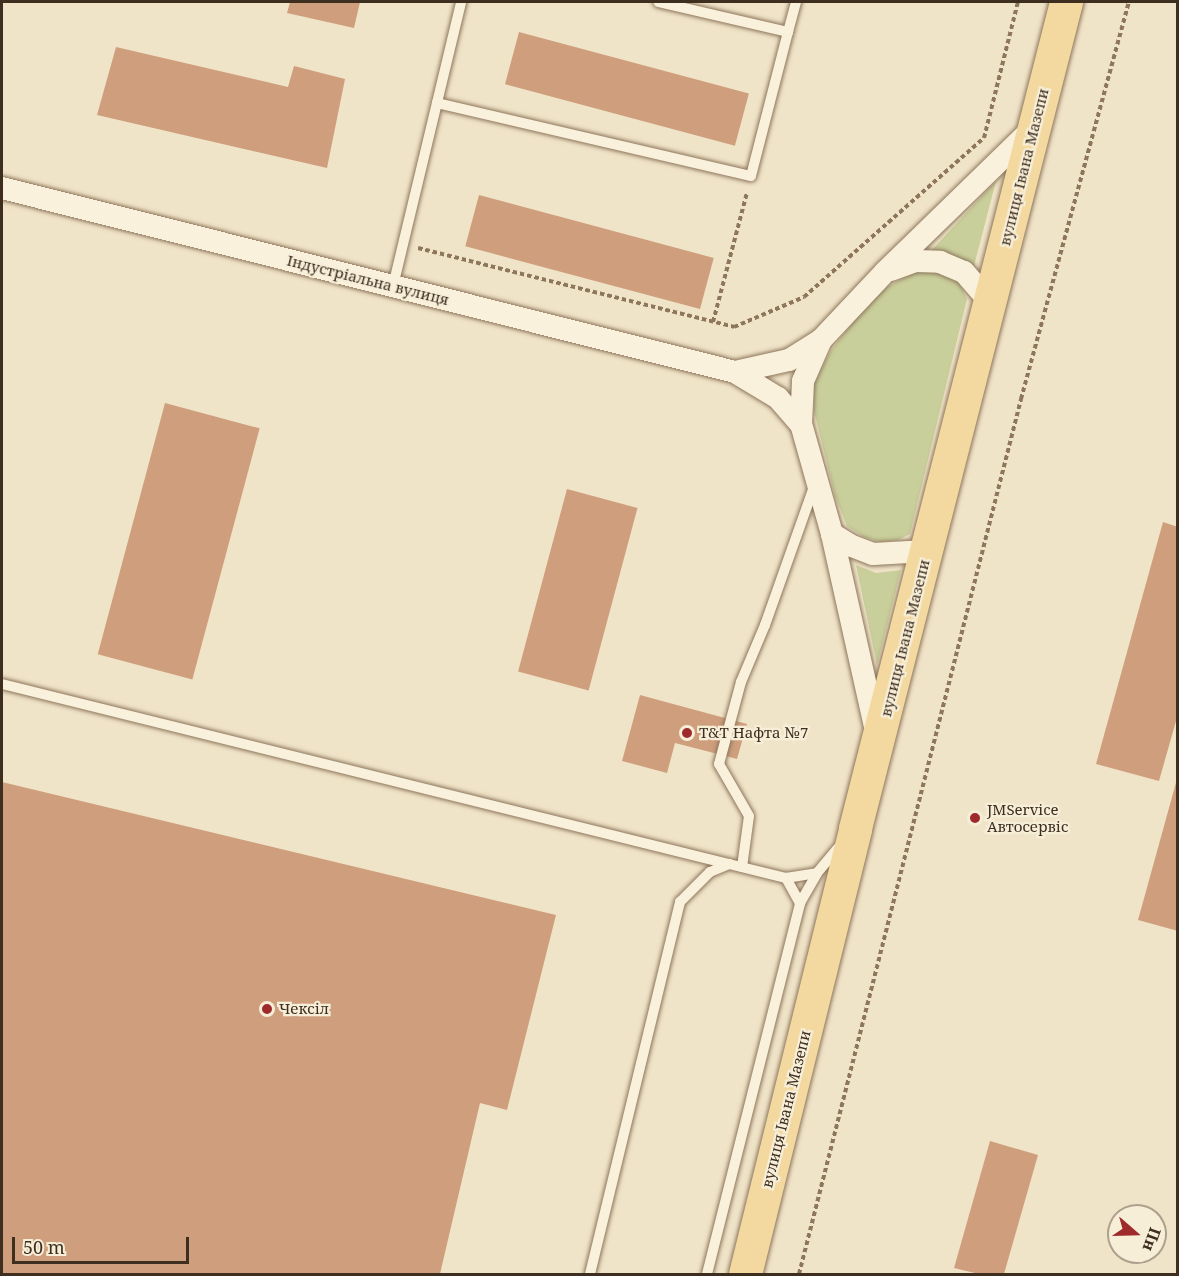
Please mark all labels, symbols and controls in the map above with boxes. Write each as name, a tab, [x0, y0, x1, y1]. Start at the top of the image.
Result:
street label: вулиця Івана Мазепи	[996, 86, 1052, 248]
street label: Індустріальна вулиця	[285, 251, 451, 309]
street label: вулиця Івана Мазепи	[877, 557, 933, 719]
place label: Т&Т Нафта №7	[699, 724, 808, 742]
marker: Т&Т Нафта №7	[680, 726, 694, 740]
place label: JMService Автосервіс	[987, 800, 1068, 835]
marker: JMService Автосервіс	[968, 811, 982, 825]
place label: Чексіл	[279, 1000, 329, 1018]
marker: Чексіл	[260, 1002, 274, 1016]
street label: вулиця Івана Мазепи	[758, 1028, 814, 1190]
north arrow	[1107, 1204, 1167, 1264]
scale bar	[15, 1225, 192, 1263]
text: Пн	[1138, 1225, 1166, 1254]
text: 50 m	[23, 1235, 65, 1259]

